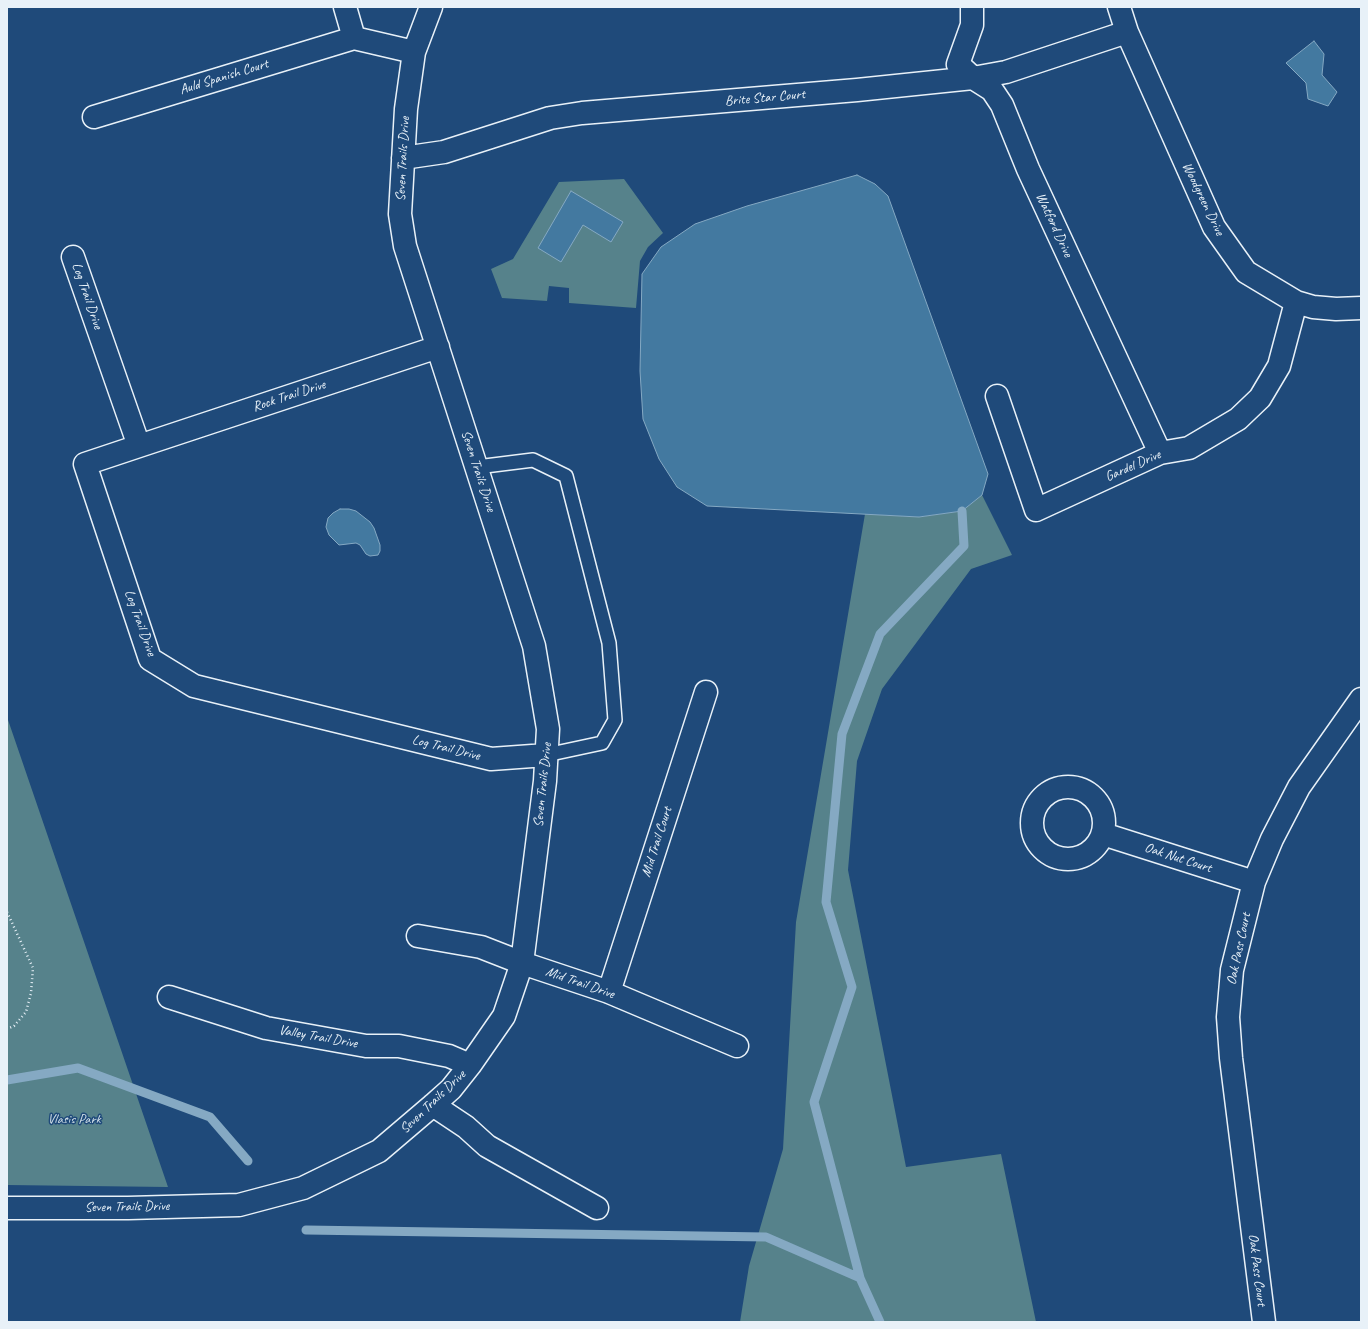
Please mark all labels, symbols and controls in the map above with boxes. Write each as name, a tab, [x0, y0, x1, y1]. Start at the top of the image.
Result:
street label: Auld Spanish Court	[178, 56, 270, 98]
street label: Brite Star Court	[724, 86, 806, 110]
street label: Seven Trails Drive	[392, 116, 414, 202]
street label: Woodgreen Drive	[1178, 160, 1228, 238]
street label: Watford Drive	[1032, 190, 1076, 260]
street label: Log Trail Drive	[68, 261, 106, 331]
street label: Rock Trail Drive	[250, 376, 328, 416]
street label: Seven Trails Drive	[457, 428, 499, 514]
street label: Gardel Drive	[1103, 446, 1163, 486]
street label: Log Trail Drive	[120, 588, 160, 658]
street label: Log Trail Drive	[410, 731, 482, 765]
street label: Seven Trails Drive	[530, 742, 556, 828]
street label: Mid Trail Court	[638, 805, 676, 879]
street label: Oak Nut Court	[1142, 839, 1214, 877]
street label: Oak Pass Court	[1223, 912, 1255, 986]
street label: Mid Trail Drive	[543, 963, 617, 1003]
street label: Valley Trail Drive	[277, 1022, 359, 1052]
street label: Seven Trails Drive	[397, 1067, 469, 1137]
park label: Vlasis Park	[47, 1111, 101, 1127]
street label: Seven Trails Drive	[85, 1198, 169, 1216]
street label: Oak Pass Court	[1244, 1233, 1270, 1307]

